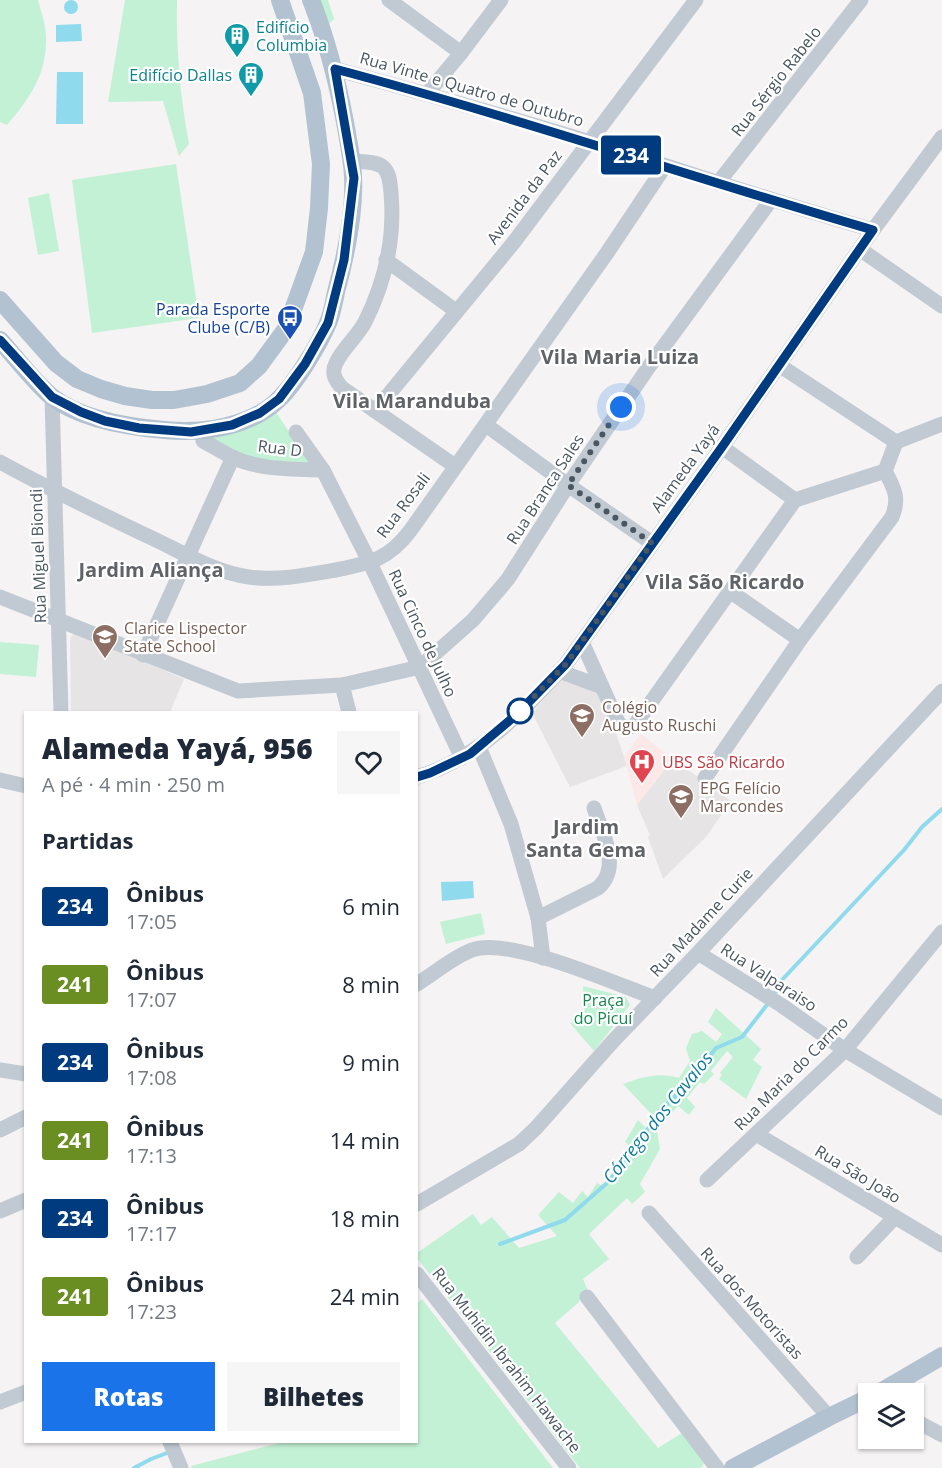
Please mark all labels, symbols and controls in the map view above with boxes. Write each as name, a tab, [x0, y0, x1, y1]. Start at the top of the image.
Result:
place label: Edifício Columbia	[256, 16, 327, 56]
building icon: Edifício Columbia	[222, 21, 252, 59]
street label: Rua Sérgio Rabelo	[726, 21, 826, 141]
street label: Rua Vinte e Quatro de Outubro	[357, 46, 587, 132]
building icon: Edifício Dallas	[236, 60, 266, 98]
place label: Edifício Dallas	[129, 64, 232, 86]
line badge: 234	[596, 136, 666, 174]
text: 234	[613, 141, 649, 169]
street label: Avenida da Paz	[481, 145, 567, 249]
place label: Parada Esporte Clube (C/B)	[156, 298, 270, 338]
bus stop icon: Parada Esporte Clube (C/B)	[275, 303, 305, 341]
district label: Vila Maria Luiza	[541, 343, 699, 370]
district label: Vila Maranduba	[333, 387, 491, 414]
your location	[606, 392, 636, 422]
street label: Alameda Yayá	[645, 419, 725, 517]
street label: Rua Branca Sales	[501, 430, 589, 548]
street label: Rua D	[257, 434, 303, 462]
street label: Rua Rosali	[371, 468, 435, 542]
street label: Rua Miguel Biondi	[25, 488, 51, 624]
district label: Jardim Aliança	[77, 556, 223, 583]
street label: Rua Cinco de Julho	[384, 566, 462, 700]
district label: Vila São Ricardo	[646, 568, 804, 595]
place label: Clarice Lispector State School	[124, 617, 247, 657]
school or university icon: Clarice Lispector State School	[90, 622, 120, 660]
place label: Colégio Augusto Ruschi	[602, 696, 716, 736]
unlabelled marker	[507, 698, 533, 724]
school or university icon: Colégio Augusto Ruschi	[567, 701, 597, 739]
text: Alameda Yayá, 956	[42, 729, 313, 767]
button: heart	[337, 731, 400, 794]
hospital icon: UBS São Ricardo	[627, 747, 657, 785]
place label: UBS São Ricardo	[662, 751, 785, 773]
text: A pé · 4 min · 250 m	[42, 771, 225, 798]
place label: EPG Felício Marcondes	[700, 777, 783, 817]
school or university icon: EPG Felício Marcondes	[666, 782, 696, 820]
district label: Jardim Santa Gema	[526, 813, 646, 863]
text: Partidas	[42, 825, 134, 855]
street label: Rua Madame Curie	[644, 863, 758, 981]
text: Ônibus	[126, 878, 204, 908]
text: 6 min	[342, 891, 400, 921]
text: 234	[57, 892, 93, 920]
text: 17:05	[126, 908, 177, 935]
street label: Rua Valparaiso	[717, 938, 821, 1016]
text: Ônibus	[126, 956, 204, 986]
text: 8 min	[342, 969, 400, 999]
text: 241	[57, 970, 93, 998]
text: 17:07	[126, 986, 177, 1013]
park label: Praça do Picuí	[574, 989, 633, 1029]
street label: Rua Maria do Carmo	[729, 1011, 853, 1135]
text: Ônibus	[126, 1034, 204, 1064]
water label: Córrego dos Cavalos	[597, 1046, 718, 1188]
text: 9 min	[342, 1047, 400, 1077]
text: 234	[57, 1048, 93, 1076]
text: 17:08	[126, 1064, 177, 1091]
text: Ônibus	[126, 1112, 204, 1142]
text: 14 min	[330, 1125, 400, 1155]
text: 241	[57, 1126, 93, 1154]
street label: Rua São João	[811, 1140, 905, 1208]
text: 17:13	[126, 1142, 177, 1169]
text: Ônibus	[126, 1190, 204, 1220]
text: 18 min	[330, 1203, 400, 1233]
text: 234	[57, 1204, 93, 1232]
text: 17:17	[126, 1220, 177, 1247]
street label: Rua dos Motoristas	[696, 1242, 808, 1364]
street label: Rua Muhidin Ibrahim Hawache	[428, 1263, 586, 1457]
text: Ônibus	[126, 1268, 204, 1298]
text: 24 min	[330, 1281, 400, 1311]
text: 241	[57, 1282, 93, 1310]
text: 17:23	[126, 1298, 177, 1325]
button: Rotas	[42, 1362, 215, 1431]
button: Bilhetes	[227, 1362, 400, 1431]
map controls	[858, 1383, 924, 1449]
button: layers	[858, 1383, 924, 1449]

